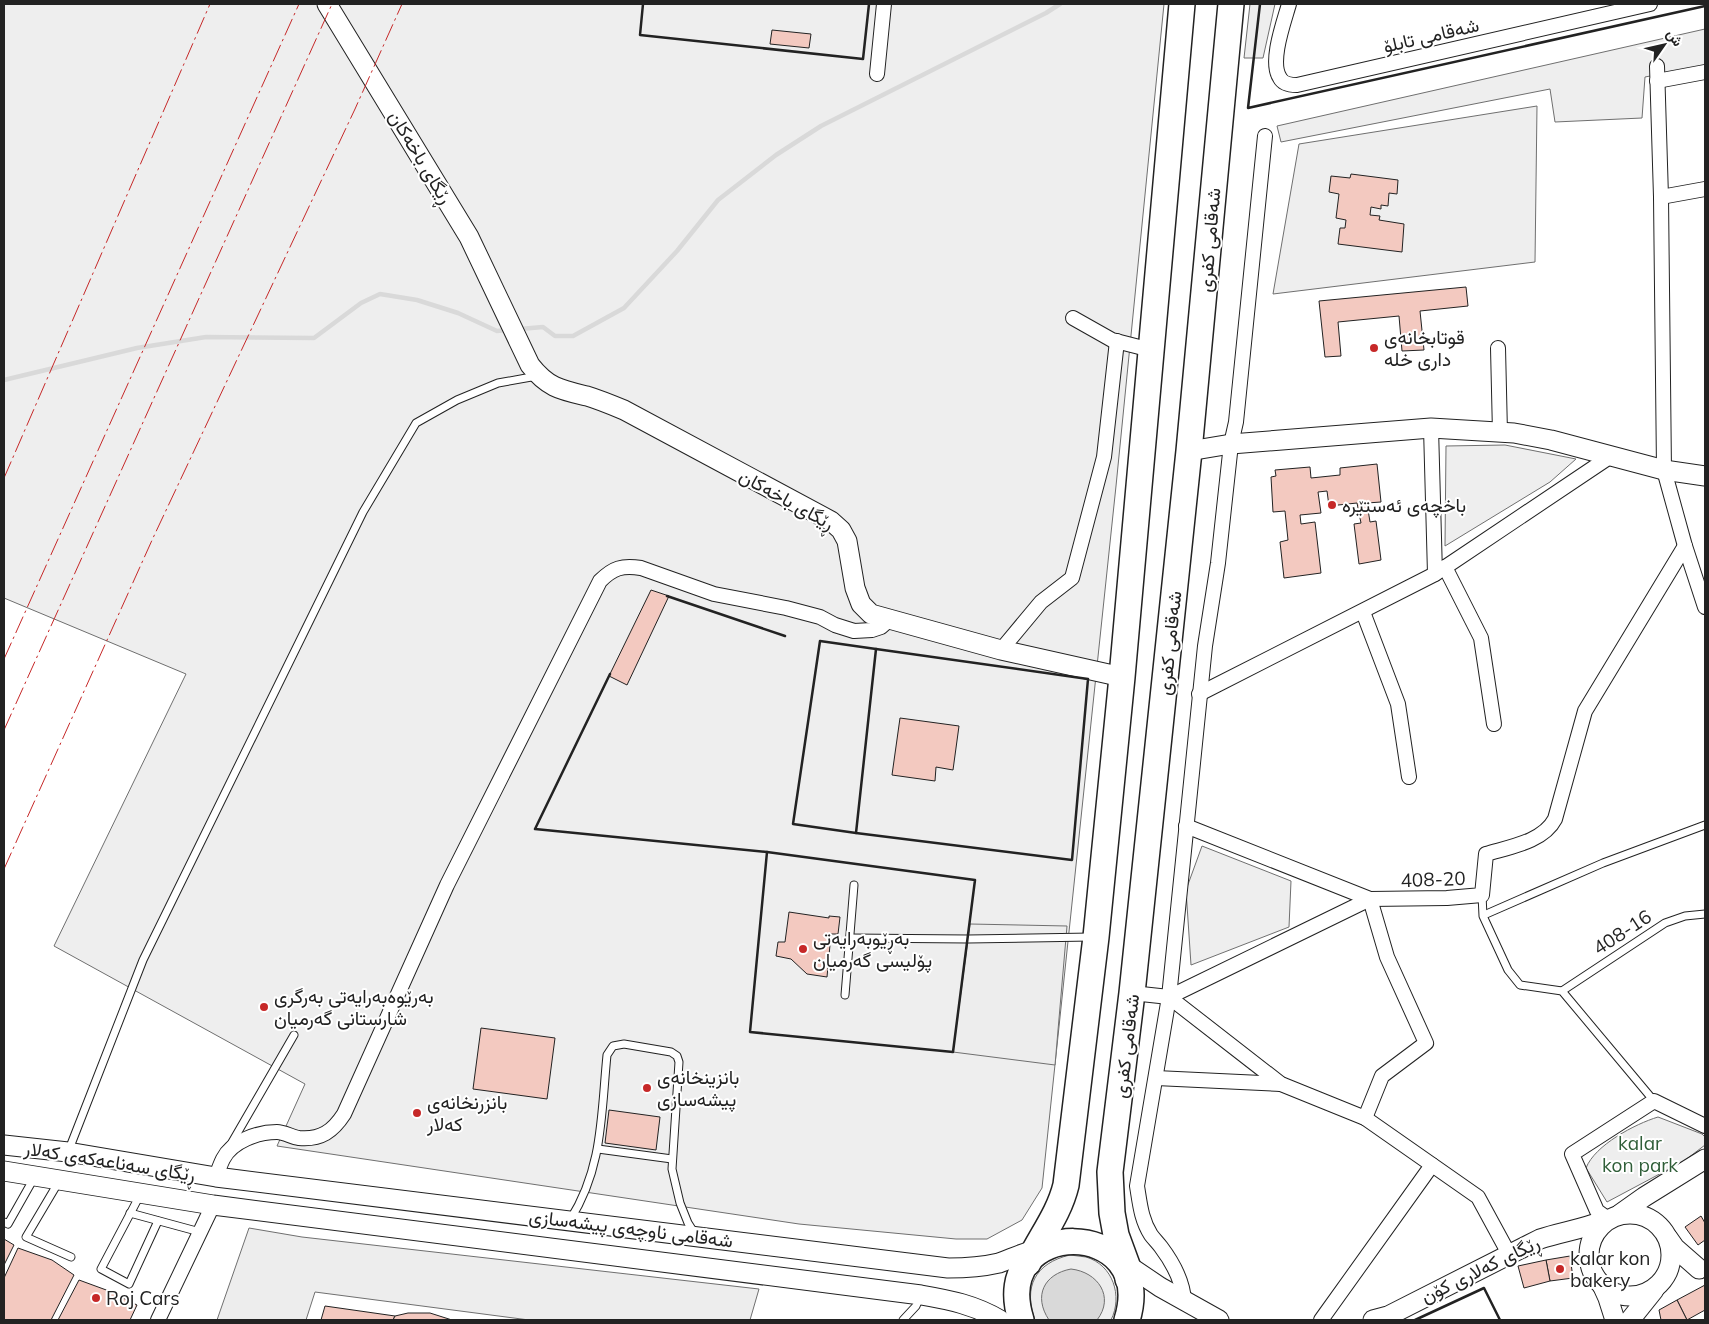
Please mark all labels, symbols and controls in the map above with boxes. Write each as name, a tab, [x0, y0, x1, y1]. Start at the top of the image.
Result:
street label: شەقامی تابلۆ	[1381, 12, 1481, 58]
north arrow	[1639, 20, 1689, 70]
text: ش	[1663, 26, 1687, 50]
street label: ڕێگای باخەکان	[380, 106, 458, 210]
street label: شەقامی کفری	[1192, 187, 1226, 293]
place label: قوتابخانەی داری خلە	[1384, 325, 1465, 371]
marker: قوتابخانەی داری خلە	[1368, 342, 1380, 354]
street label: ڕێگای باخەکان	[733, 463, 839, 538]
place label: باخچەی ئەستێرە	[1342, 493, 1466, 519]
marker: باخچەی ئەستێرە	[1326, 499, 1338, 511]
street label: شەقامی کفری	[1152, 590, 1186, 696]
street label: 408-20	[1400, 866, 1466, 892]
street label: 408-16	[1588, 904, 1656, 960]
place label: بەڕێوبەرایەتی پۆلیسی گەرمیان	[813, 926, 932, 974]
marker: بەڕێوبەرایەتی پۆلیسی گەرمیان	[797, 943, 809, 955]
place label: بەرێوەبەرایەتی بەرگری شارستانی گەرمیان	[274, 984, 434, 1030]
street label: شەقامی کفری	[1108, 992, 1144, 1100]
marker: بەرێوەبەرایەتی بەرگری شارستانی گەرمیان	[258, 1001, 270, 1013]
place label: بانزینخانەی پیشەسازی	[657, 1065, 739, 1113]
marker: بانزینخانەی پیشەسازی	[641, 1082, 653, 1094]
place label: بانزرنخانەی کەلار	[426, 1090, 507, 1136]
marker: بانزرنخانەی کەلار	[411, 1107, 423, 1119]
park label: kalar kon park	[1602, 1131, 1678, 1177]
street label: ڕێگای سەناعەکەی کەلار	[21, 1135, 197, 1190]
street label: شەقامی ناوچەی پیشەسازی	[527, 1204, 734, 1254]
street label: ڕێگای کەلاری کۆن	[1417, 1230, 1545, 1312]
place label: kalar kon bakery	[1570, 1246, 1650, 1292]
marker: kalar kon bakery	[1554, 1263, 1566, 1275]
place label: Roj Cars	[106, 1286, 180, 1310]
marker: Roj Cars	[90, 1292, 102, 1304]

